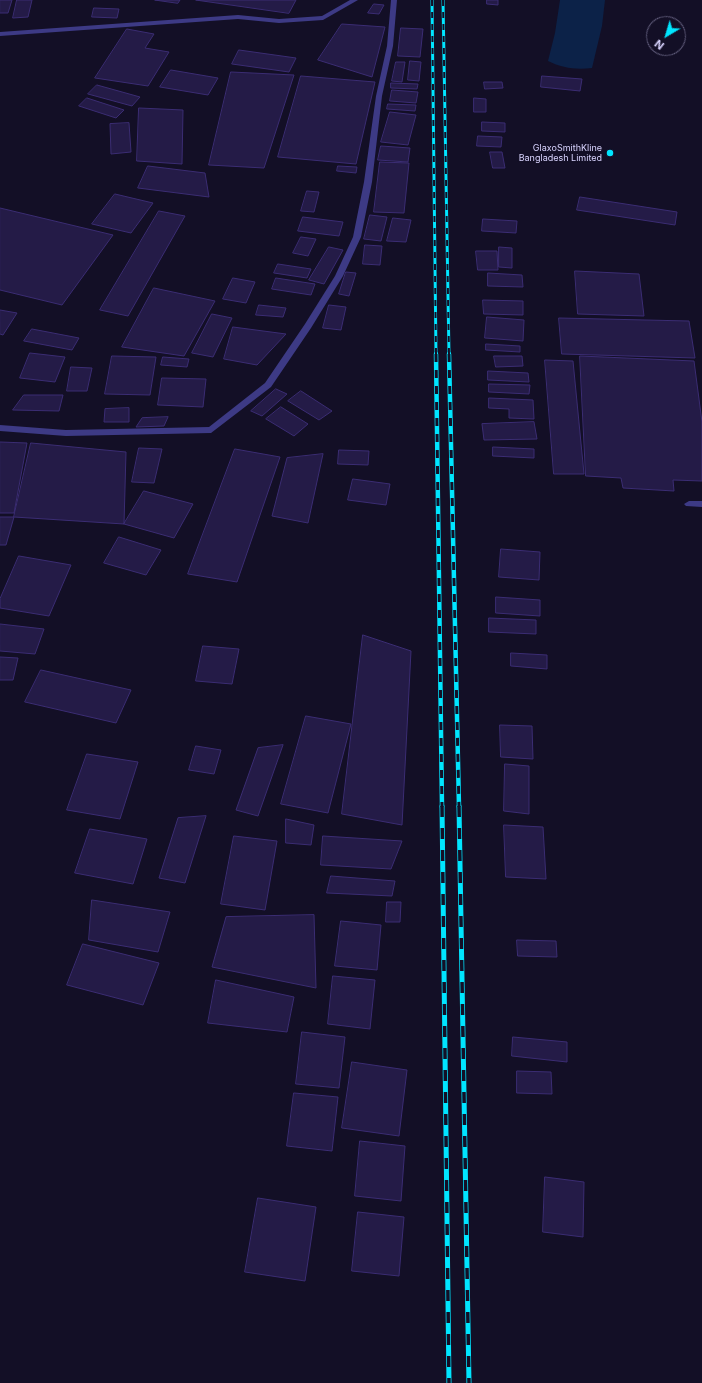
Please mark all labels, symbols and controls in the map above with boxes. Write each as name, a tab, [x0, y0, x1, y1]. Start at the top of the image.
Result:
north arrow	[646, 16, 686, 56]
text: N	[652, 37, 667, 53]
place label: GlaxoSmithKline Bangladesh Limited	[519, 143, 602, 164]
marker: GlaxoSmithKline Bangladesh Limited	[605, 148, 615, 158]

